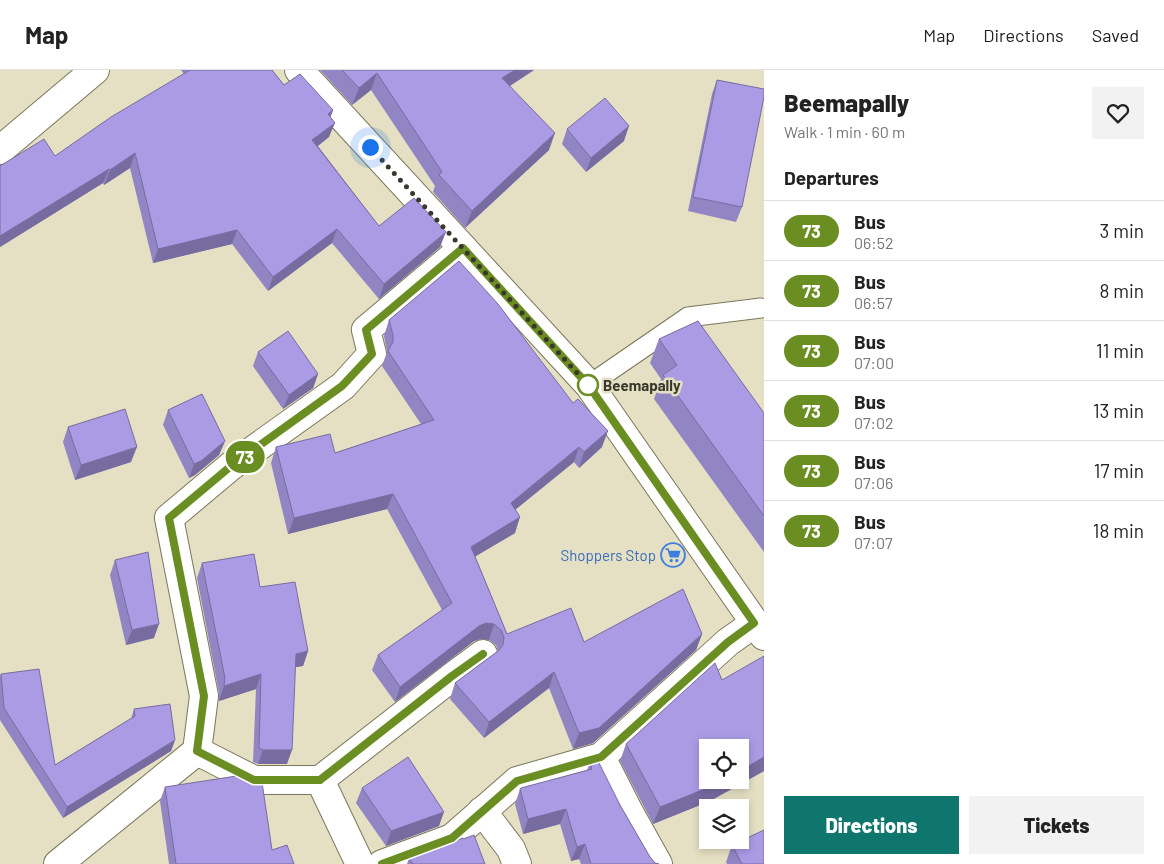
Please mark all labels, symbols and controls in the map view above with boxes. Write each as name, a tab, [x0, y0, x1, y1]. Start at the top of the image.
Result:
text: Map	[25, 20, 68, 49]
text: Map	[923, 24, 955, 46]
text: Directions	[983, 24, 1064, 46]
text: Saved	[1092, 24, 1139, 46]
button: heart	[1092, 87, 1144, 139]
text: Beemapally	[784, 88, 909, 117]
text: Walk · 1 min · 60 m	[784, 122, 905, 141]
your location	[358, 135, 383, 160]
text: Departures	[784, 166, 879, 189]
text: Bus	[854, 210, 886, 233]
text: 3 min	[1100, 219, 1144, 242]
text: 73	[802, 220, 821, 242]
text: 06:52	[854, 233, 894, 252]
text: Bus	[854, 270, 886, 293]
text: 8 min	[1100, 279, 1144, 302]
text: 73	[802, 280, 821, 302]
text: 06:57	[854, 293, 893, 312]
text: Bus	[854, 330, 886, 353]
text: 11 min	[1096, 339, 1144, 362]
text: 73	[802, 340, 821, 362]
text: 07:00	[854, 353, 894, 372]
marker: Beemapally	[577, 374, 599, 396]
place label: Beemapally	[603, 376, 681, 394]
text: Bus	[854, 390, 886, 413]
text: 13 min	[1093, 399, 1144, 422]
text: 73	[802, 400, 821, 422]
text: 07:02	[854, 413, 894, 432]
line badge: 73	[222, 441, 268, 473]
text: 73	[236, 446, 254, 468]
text: Bus	[854, 450, 886, 473]
text: 17 min	[1094, 459, 1144, 482]
text: 73	[802, 460, 821, 482]
text: 07:06	[854, 473, 893, 492]
text: Bus	[854, 510, 886, 533]
text: 18 min	[1093, 519, 1144, 542]
text: 73	[802, 520, 821, 542]
text: 07:07	[854, 533, 893, 552]
supermarket icon: Shoppers Stop	[660, 542, 686, 568]
place label: Shoppers Stop	[561, 546, 656, 564]
map controls	[699, 739, 749, 849]
button: locate	[699, 739, 749, 789]
button: Directions	[784, 796, 959, 854]
button: Tickets	[969, 796, 1144, 854]
button: layers	[699, 799, 749, 849]

